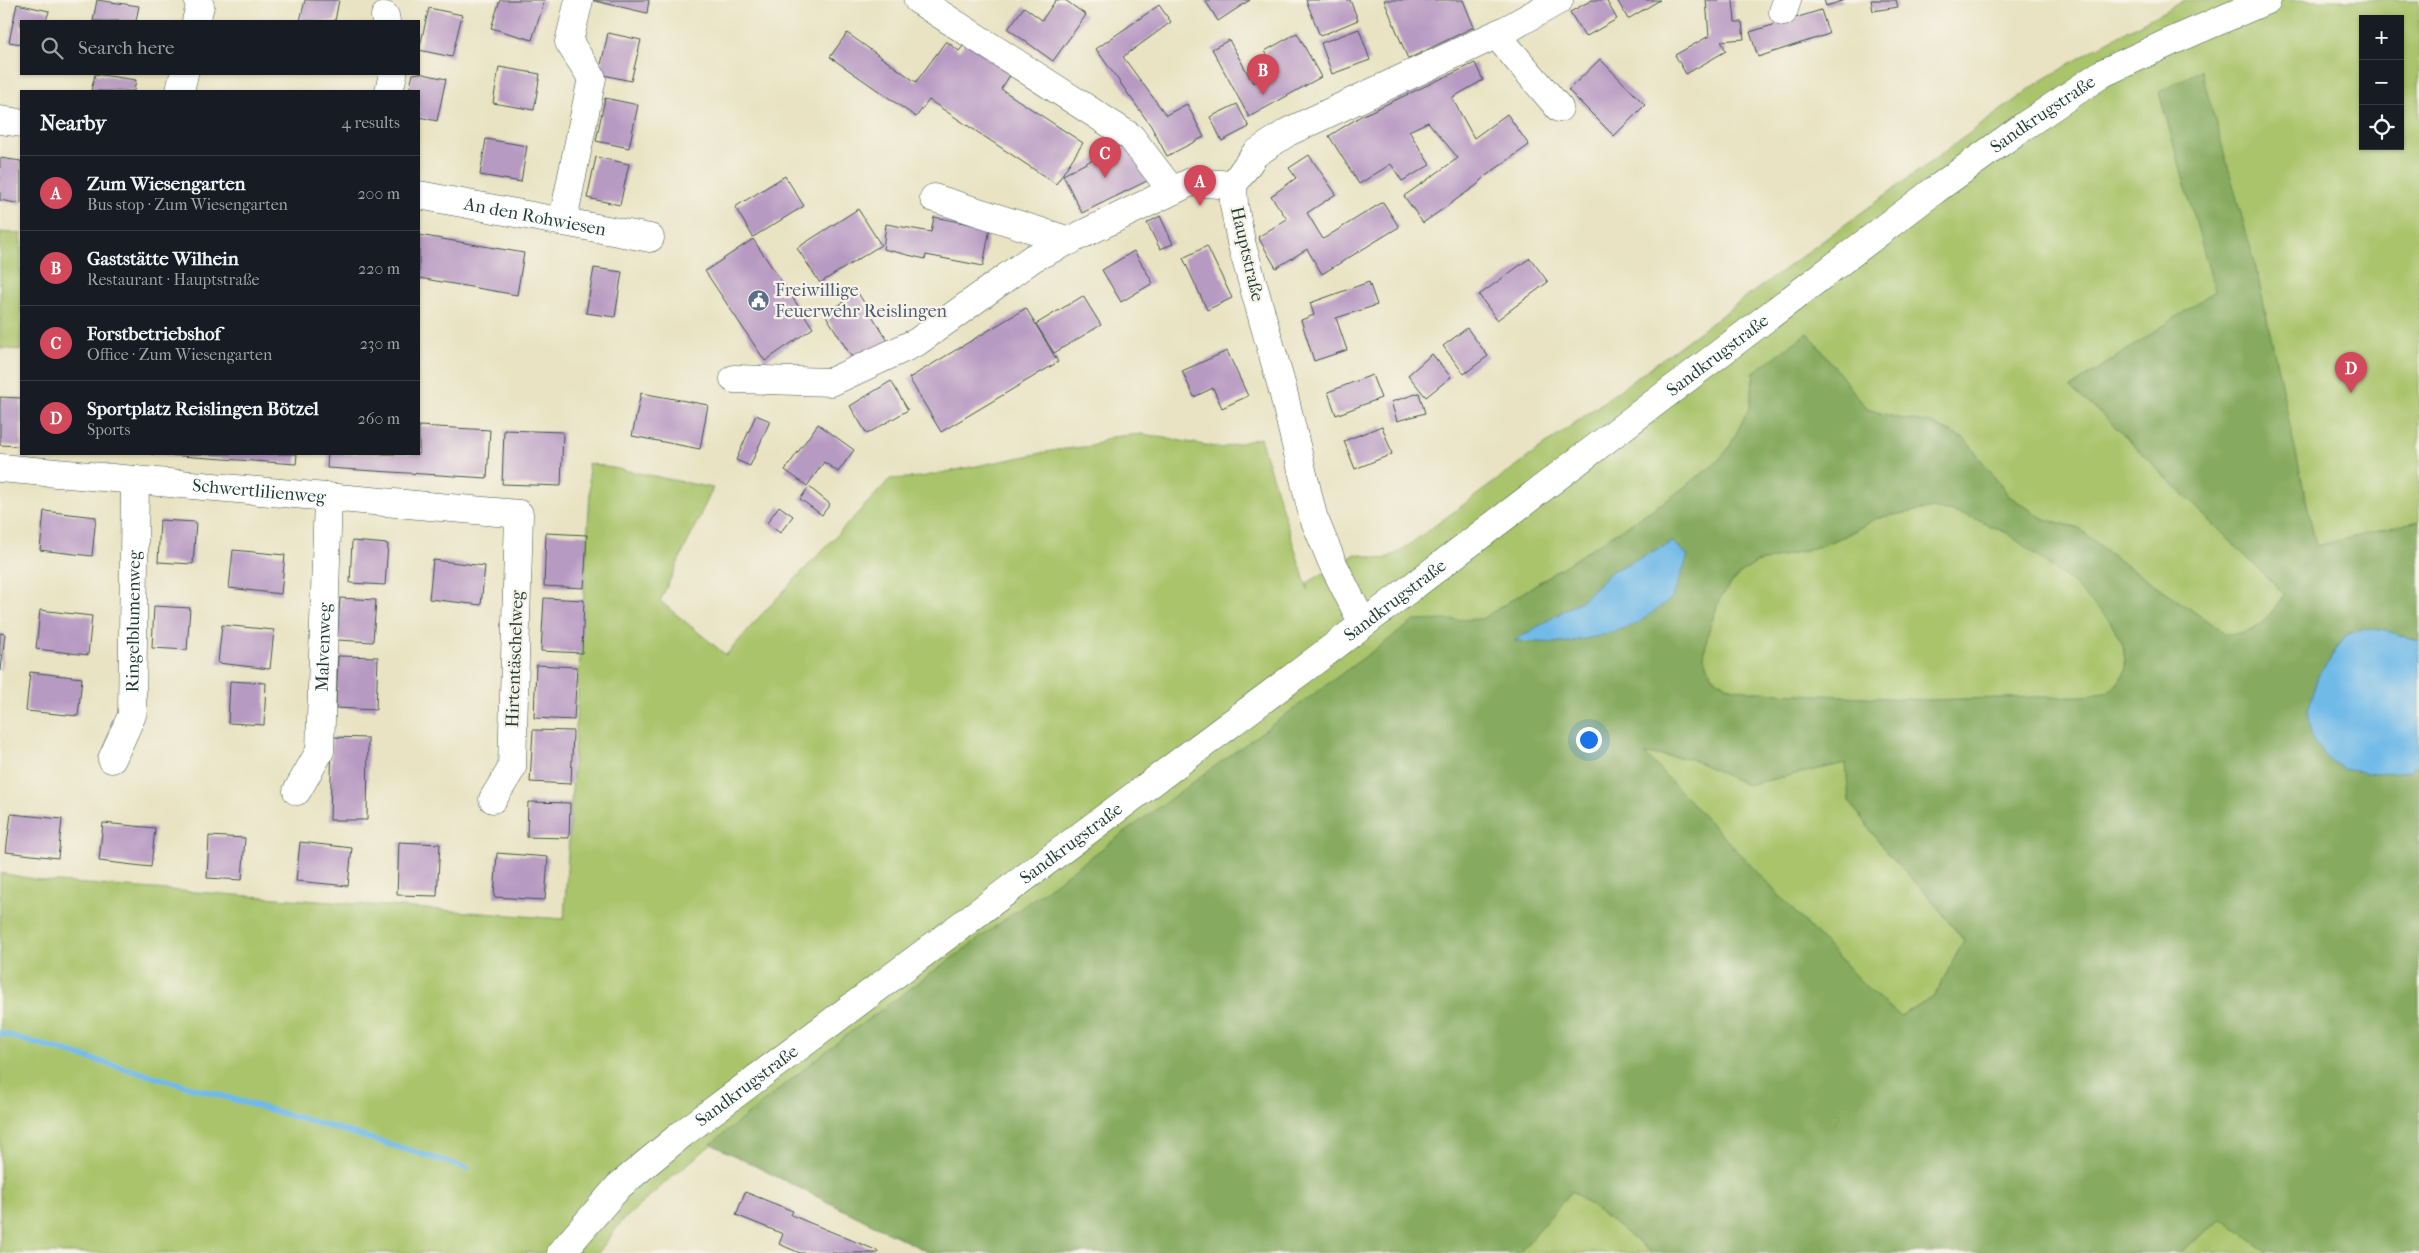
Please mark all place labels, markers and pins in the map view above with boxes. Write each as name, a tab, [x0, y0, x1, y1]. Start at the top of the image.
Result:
pin: B	[1247, 54, 1279, 95]
pin: C	[1089, 137, 1121, 178]
pin: A	[1184, 165, 1216, 206]
place label: Freiwillige Feuerwehr Reislingen	[775, 280, 948, 322]
public building icon: Freiwillige Feuerwehr Reislingen	[747, 288, 771, 312]
pin: D	[2335, 352, 2367, 393]

